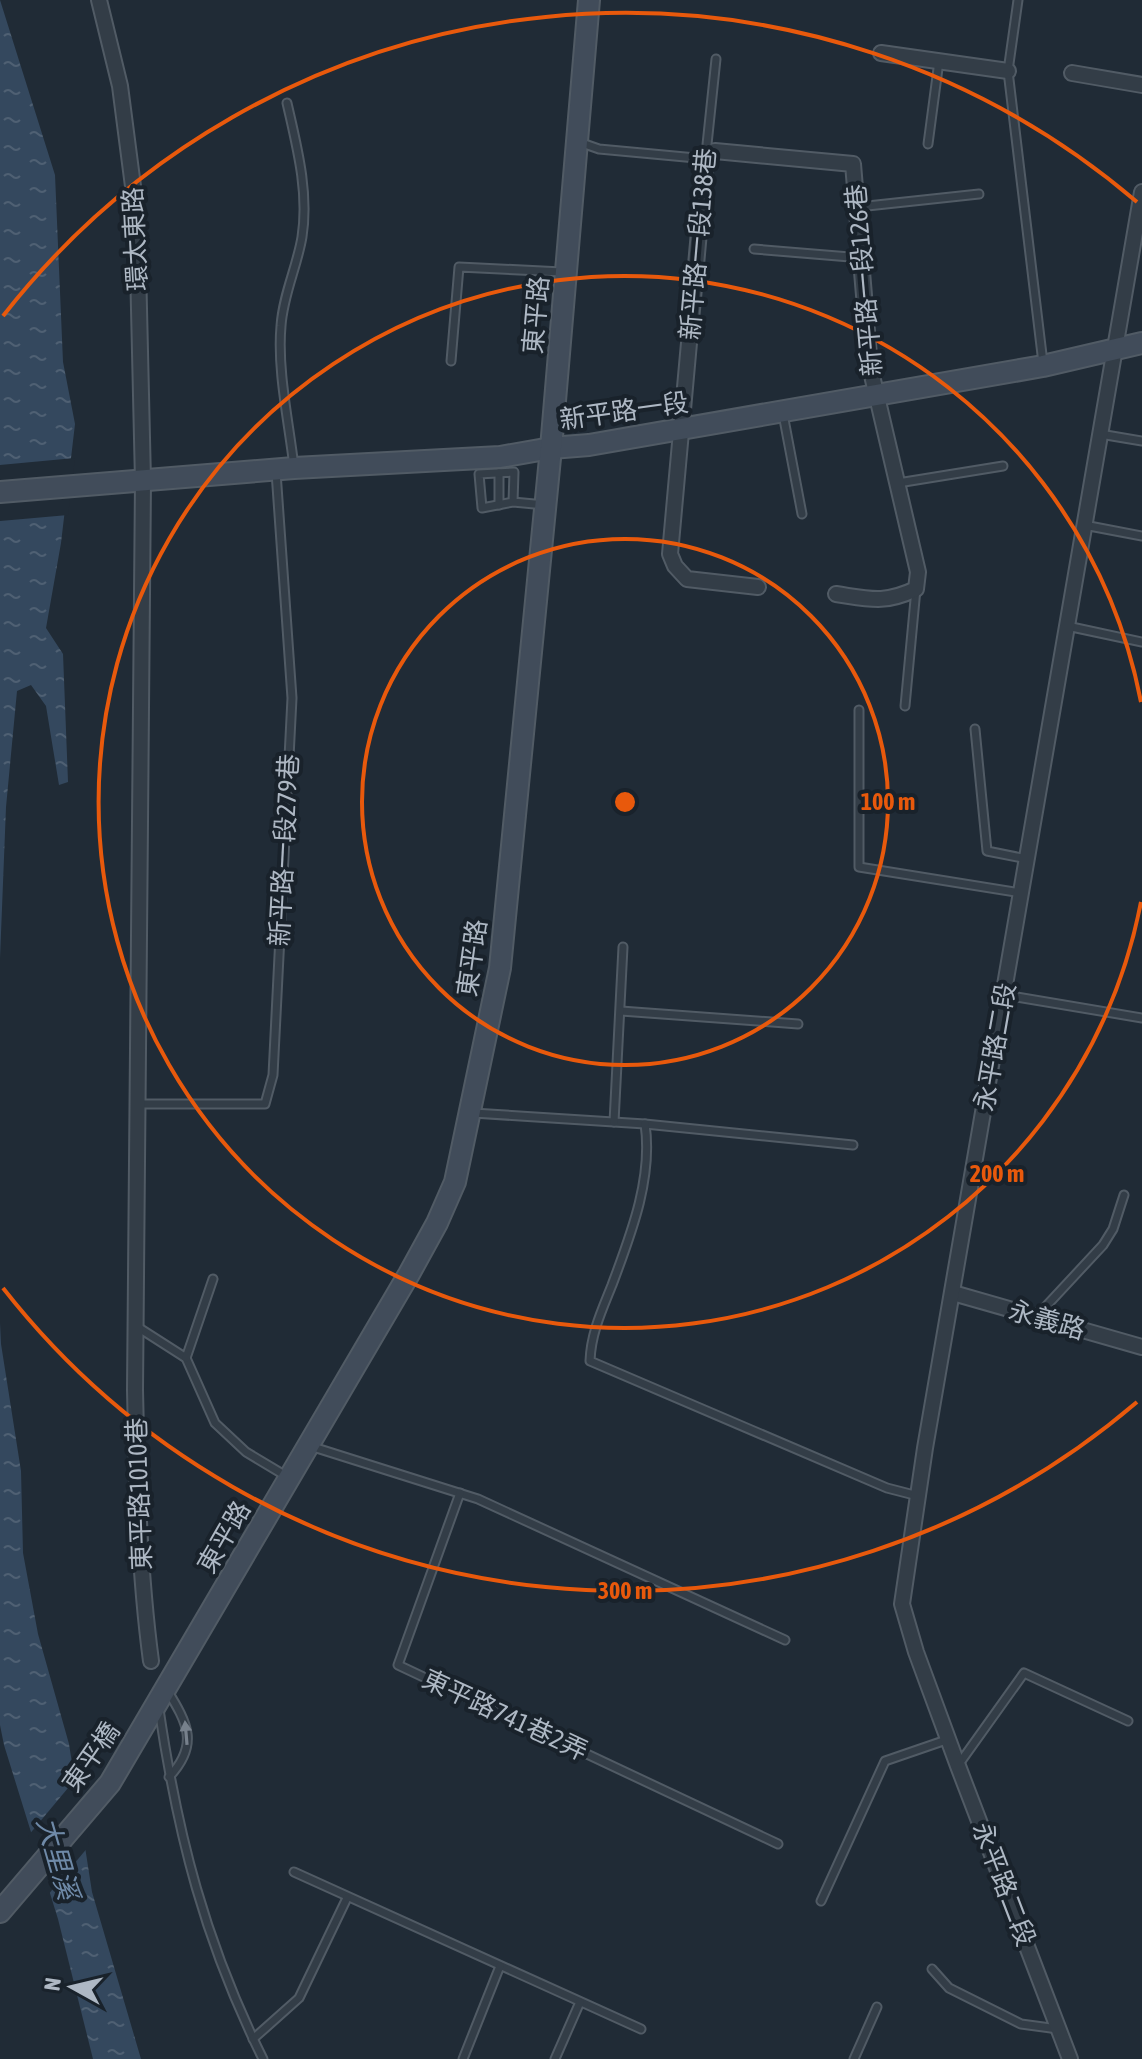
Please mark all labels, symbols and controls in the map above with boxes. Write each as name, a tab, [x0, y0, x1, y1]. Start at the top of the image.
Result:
street label: 新平路一段138巷	[675, 147, 721, 341]
street label: 新平路一段126巷	[841, 183, 887, 377]
street label: 環太東路	[117, 186, 153, 292]
street label: 東平路	[518, 275, 554, 355]
street label: 新平路一段	[558, 387, 690, 435]
street label: 新平路一段279巷	[264, 753, 304, 947]
centre of rings	[611, 788, 639, 816]
text: 100 m	[861, 788, 915, 815]
street label: 東平路	[452, 917, 492, 999]
street label: 永平路二段	[969, 980, 1021, 1114]
text: 200 m	[970, 1160, 1024, 1187]
street label: 永義路	[1005, 1295, 1089, 1345]
street label: 東平路1010巷	[121, 1417, 157, 1571]
street label: 東平路	[192, 1496, 256, 1578]
text: 300 m	[598, 1577, 652, 1604]
street label: 東平路741巷2弄	[418, 1664, 592, 1766]
street label: 東平橋	[56, 1716, 126, 1798]
one-way arrow	[179, 1721, 192, 1746]
water label: 大里溪	[31, 1813, 86, 1907]
street label: 永平路二段	[967, 1818, 1041, 1950]
north arrow	[32, 1947, 112, 2027]
text: N	[38, 1976, 66, 1992]

